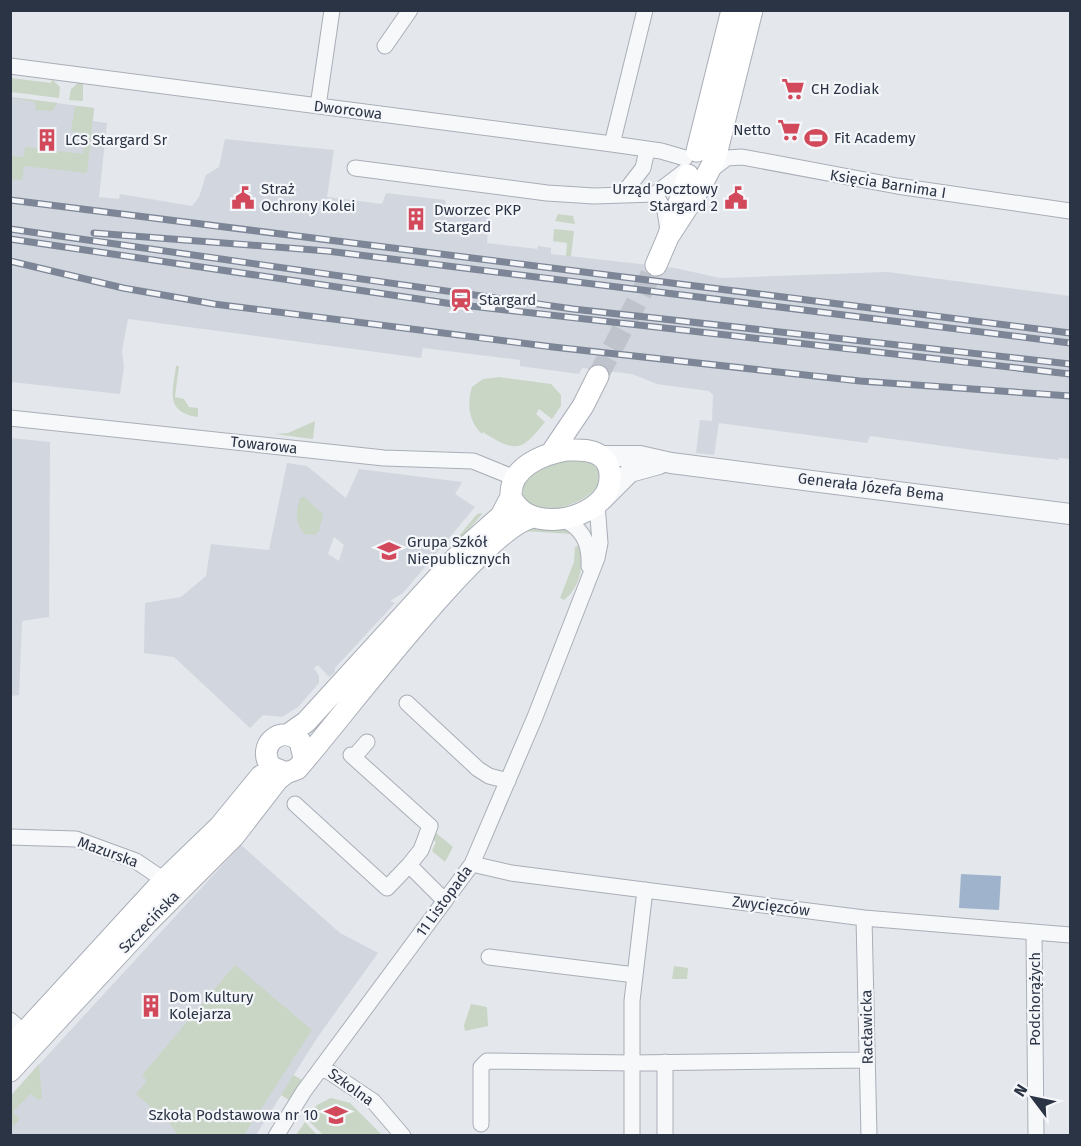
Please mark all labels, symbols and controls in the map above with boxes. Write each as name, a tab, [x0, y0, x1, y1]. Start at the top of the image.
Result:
supermarket icon: CH Zodiak	[780, 76, 806, 102]
place label: CH Zodiak	[811, 80, 879, 98]
street label: Dworcowa	[313, 97, 383, 123]
supermarket icon: Netto	[776, 117, 802, 143]
place label: Netto	[733, 121, 771, 139]
sports icon: Fit Academy	[803, 125, 829, 151]
building icon: LCS Stargard Sr	[34, 127, 60, 153]
place label: Fit Academy	[834, 129, 916, 147]
place label: LCS Stargard Sr	[65, 131, 168, 149]
street label: Księcia Barnima I	[829, 166, 947, 202]
place label: Straż Ochrony Kolei	[261, 180, 356, 215]
place label: Urząd Pocztowy Stargard 2	[612, 180, 719, 215]
public building icon: Straż Ochrony Kolei	[230, 185, 256, 211]
public building icon: Urząd Pocztowy Stargard 2	[723, 185, 749, 211]
place label: Dworzec PKP Stargard	[434, 201, 521, 236]
building icon: Dworzec PKP Stargard	[403, 206, 429, 232]
station icon: Stargard	[448, 287, 474, 313]
place label: Stargard	[479, 291, 536, 309]
street label: Towarowa	[230, 433, 298, 457]
street label: Generała Józefa Bema	[797, 469, 945, 505]
place label: Grupa Szkół Niepublicznych	[407, 533, 511, 568]
school or university icon: Grupa Szkół Niepublicznych	[376, 538, 402, 564]
street label: Mazurska	[75, 833, 141, 871]
street label: 11 Listopada	[412, 862, 476, 940]
street label: Szczecińska	[115, 887, 183, 957]
street label: Zwycięzców	[731, 892, 811, 920]
street label: Podchorążych	[1026, 952, 1044, 1046]
place label: Dom Kultury Kolejarza	[169, 988, 254, 1023]
street label: Racławicka	[857, 990, 877, 1064]
building icon: Dom Kultury Kolejarza	[138, 993, 164, 1019]
street label: Szkolna	[325, 1064, 377, 1110]
north arrow	[1003, 1068, 1063, 1128]
text: N	[1010, 1081, 1032, 1100]
school or university icon: Szkoła Podstawowa nr 10	[323, 1102, 349, 1128]
place label: Szkoła Podstawowa nr 10	[148, 1106, 318, 1124]

